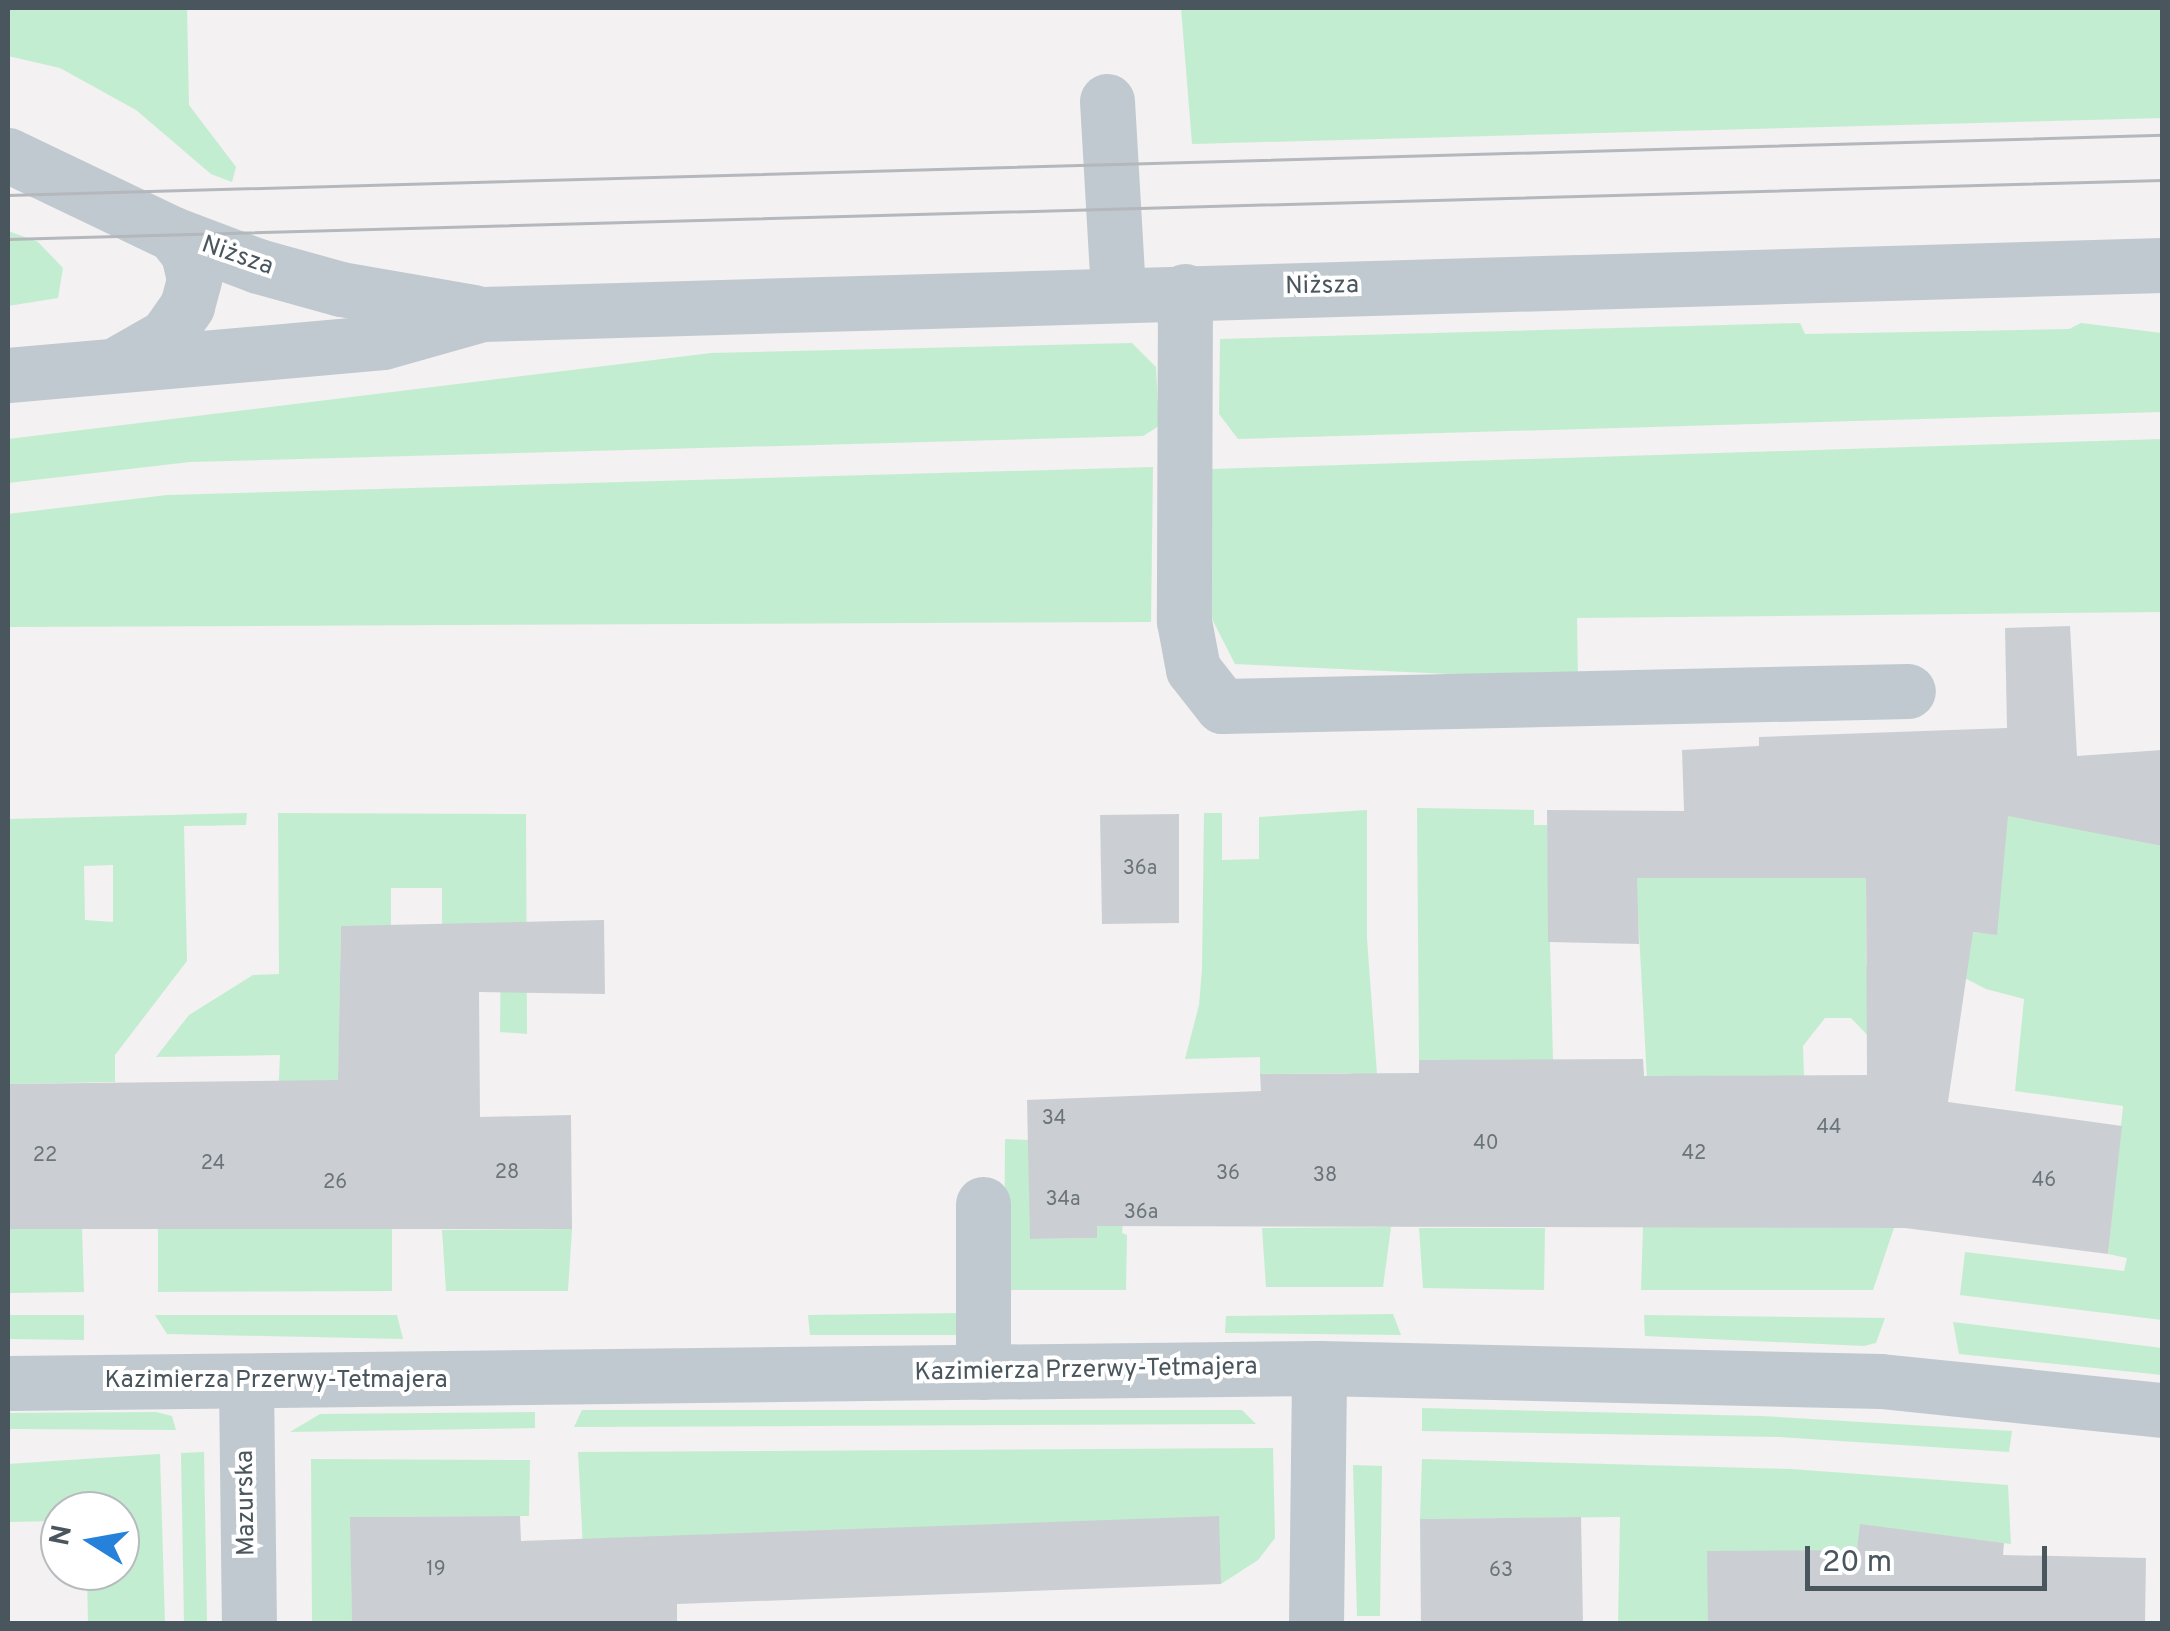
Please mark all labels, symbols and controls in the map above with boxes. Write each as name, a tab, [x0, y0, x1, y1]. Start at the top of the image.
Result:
street label: Niższa	[197, 231, 277, 283]
street label: Niższa	[1285, 271, 1359, 303]
house number: 36a	[1123, 857, 1157, 881]
house number: 34	[1042, 1107, 1066, 1131]
house number: 44	[1817, 1116, 1841, 1140]
house number: 40	[1473, 1132, 1499, 1156]
house number: 42	[1682, 1142, 1706, 1166]
house number: 22	[33, 1144, 57, 1168]
house number: 24	[201, 1152, 225, 1176]
house number: 28	[495, 1161, 519, 1185]
house number: 36	[1216, 1162, 1240, 1186]
house number: 38	[1313, 1164, 1337, 1188]
house number: 46	[2032, 1169, 2056, 1193]
house number: 26	[323, 1171, 347, 1195]
house number: 34a	[1046, 1188, 1080, 1212]
house number: 36a	[1124, 1201, 1158, 1225]
street label: Kazimierza Przerwy-Tetmajera	[914, 1353, 1258, 1389]
street label: Kazimierza Przerwy-Tetmajera	[104, 1366, 448, 1396]
street label: Mazurska	[231, 1450, 263, 1556]
north arrow	[40, 1491, 140, 1591]
text: N	[43, 1522, 82, 1549]
scale bar	[1810, 1526, 2052, 1588]
text: 20 m	[1822, 1545, 1892, 1582]
house number: 19	[426, 1558, 446, 1582]
house number: 63	[1489, 1559, 1513, 1583]

